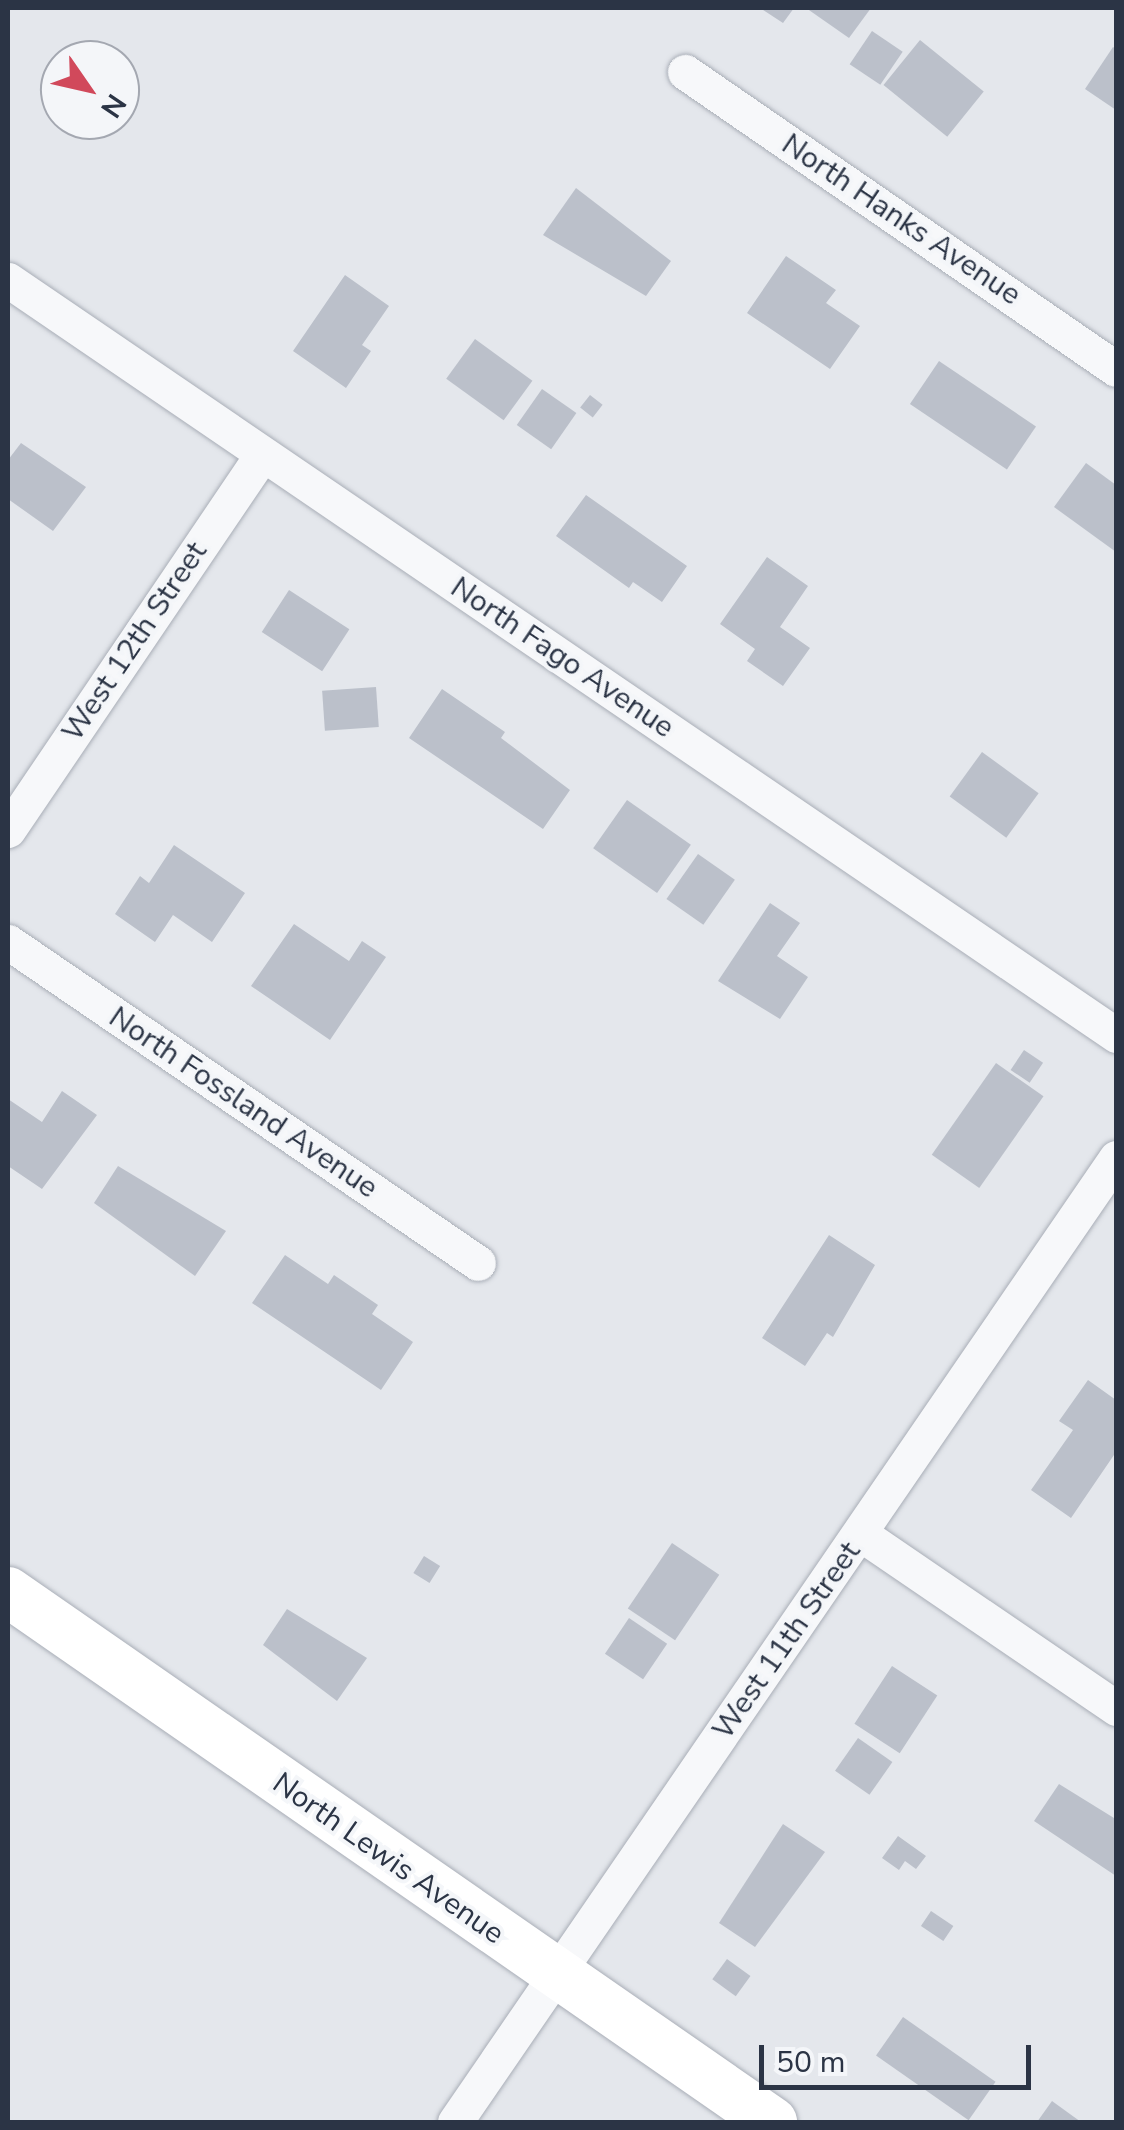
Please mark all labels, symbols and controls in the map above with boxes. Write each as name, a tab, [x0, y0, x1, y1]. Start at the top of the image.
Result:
north arrow	[40, 40, 140, 140]
text: N	[92, 86, 135, 125]
street label: North Hanks Avenue	[775, 127, 1027, 313]
street label: West 12th Street	[55, 535, 215, 749]
street label: North Fago Avenue	[444, 570, 680, 746]
street label: North Fossland Avenue	[102, 1000, 384, 1206]
street label: West 11th Street	[705, 1535, 869, 1747]
street label: North Lewis Avenue	[265, 1766, 511, 1952]
scale bar	[764, 2025, 1036, 2087]
text: 50 m	[776, 2042, 845, 2083]

